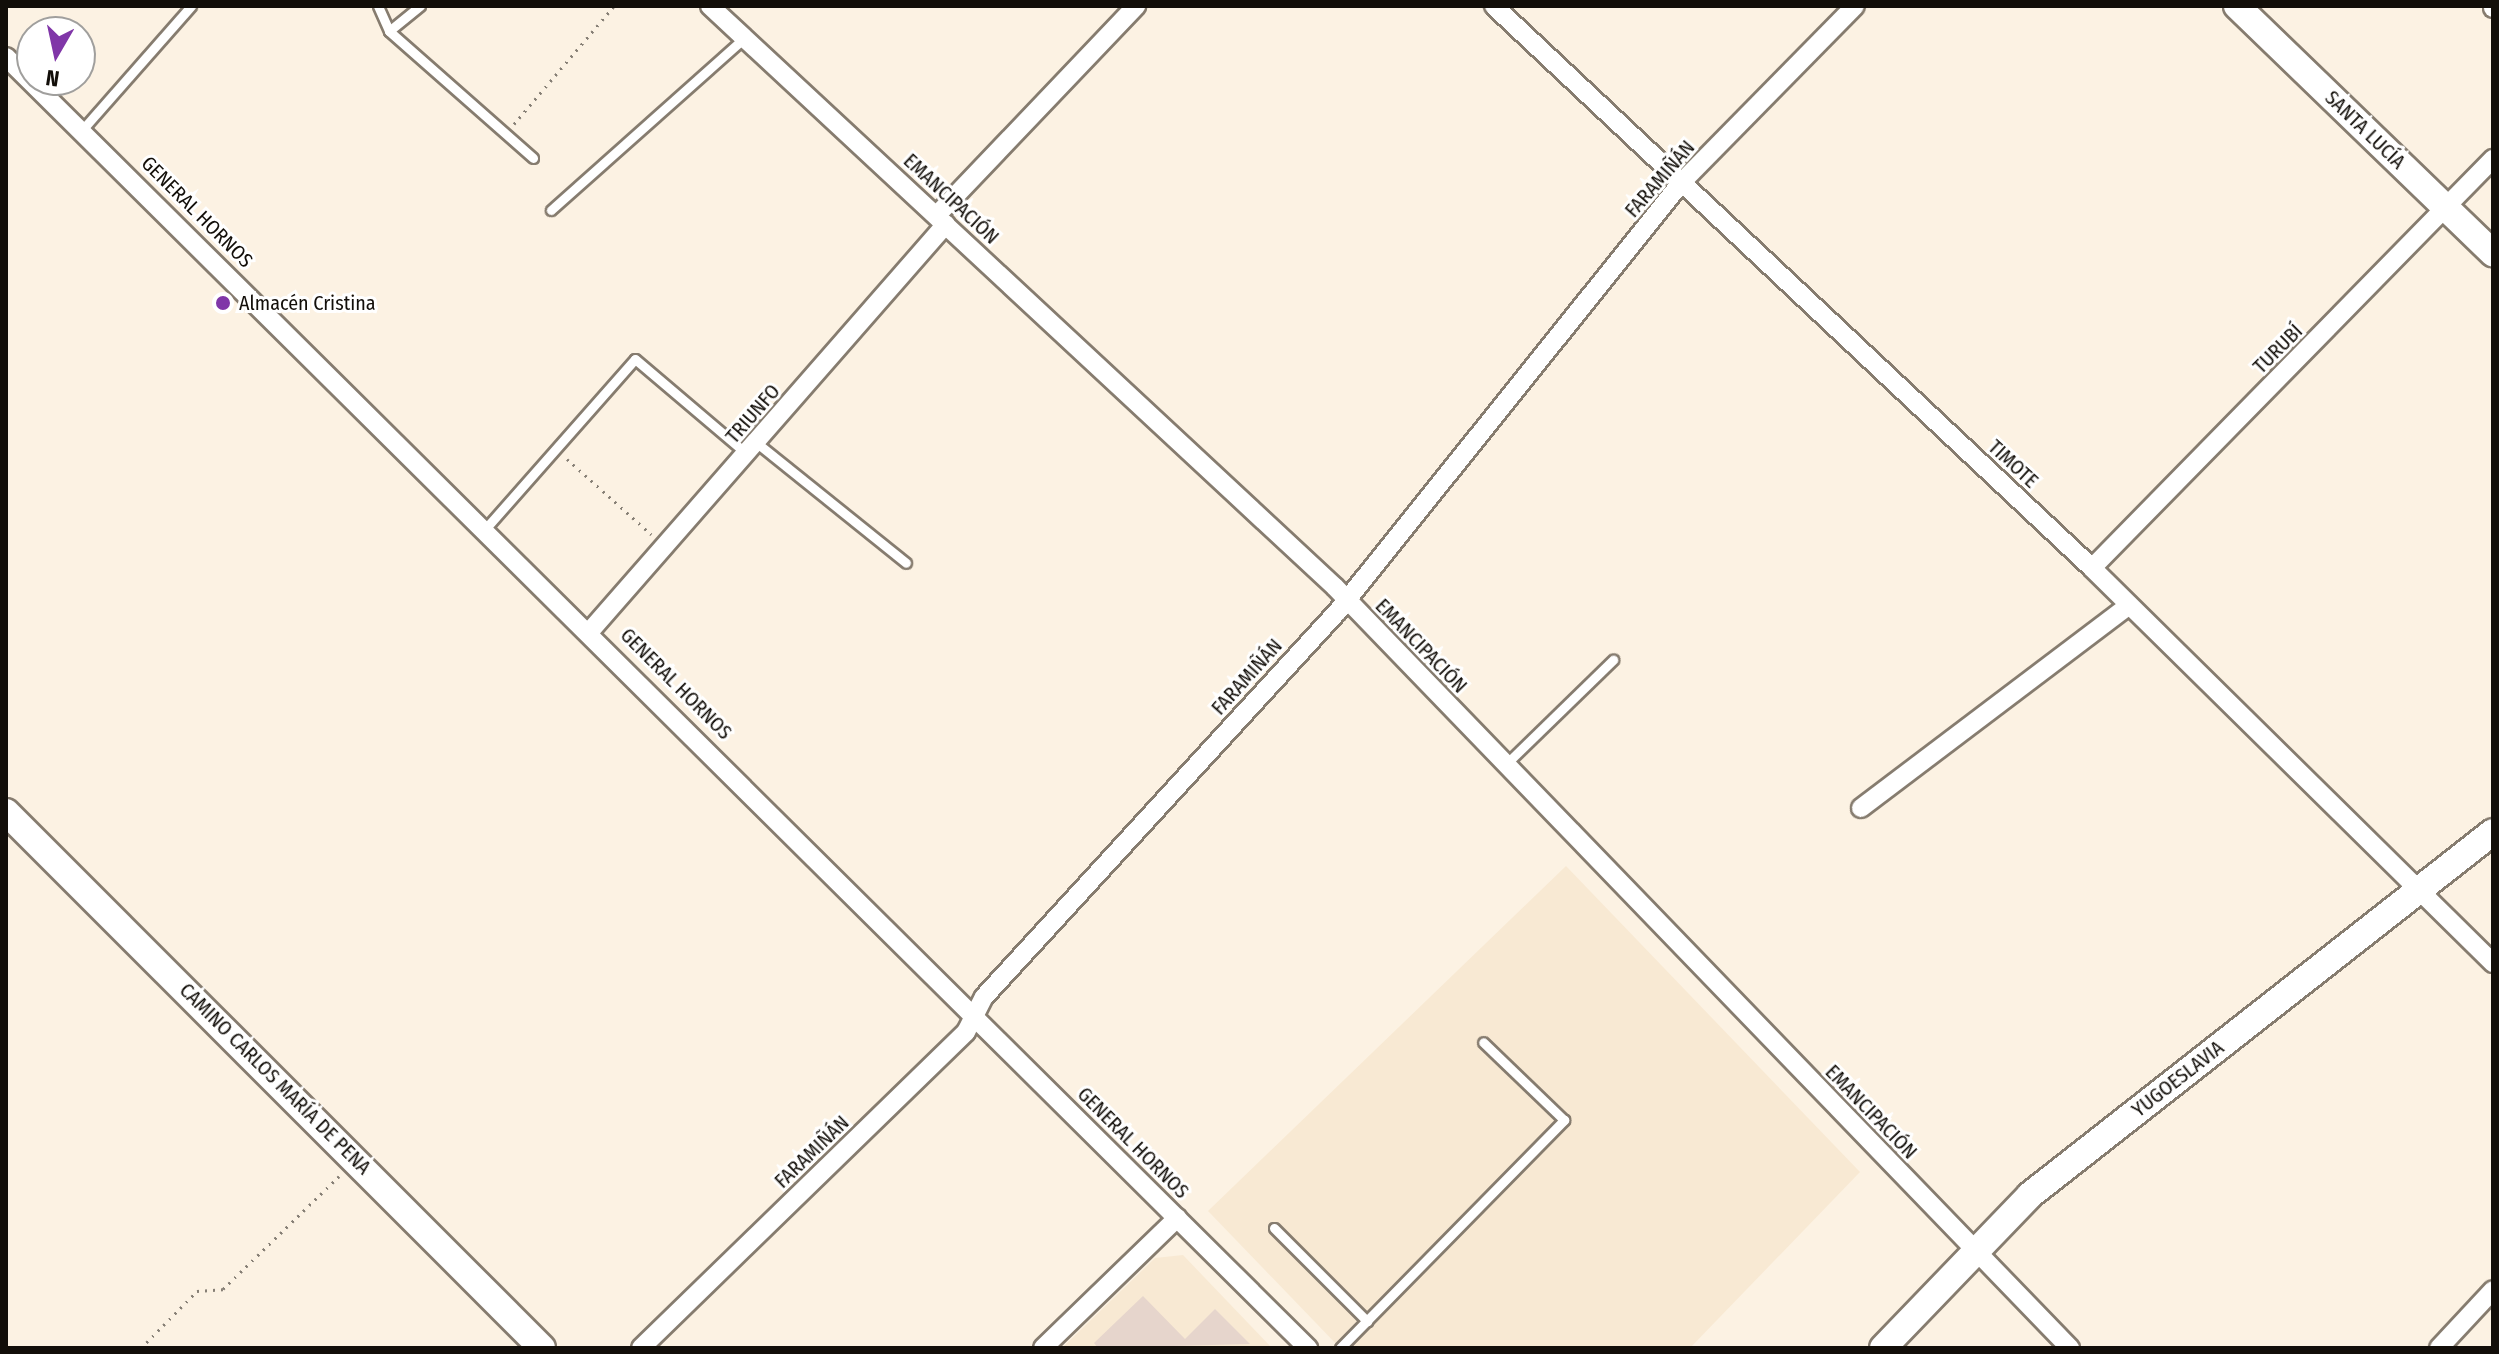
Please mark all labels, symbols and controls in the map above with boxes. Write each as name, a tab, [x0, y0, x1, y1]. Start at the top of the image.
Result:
north arrow	[16, 16, 96, 96]
text: N	[44, 64, 61, 93]
street label: SANTA LUCÍA	[2320, 86, 2410, 174]
street label: FARAMIÑÁN	[1620, 136, 1700, 222]
street label: EMANCIPACIÓN	[898, 149, 1004, 249]
street label: GENERAL HORNOS	[136, 151, 258, 273]
place label: Almacén Cristina	[239, 291, 376, 315]
marker: Almacén Cristina	[214, 294, 232, 312]
street label: TURUBÍ	[2248, 319, 2308, 379]
street label: TRIUNFO	[721, 380, 785, 448]
street label: TIMOTE	[1983, 435, 2043, 493]
street label: EMANCIPACIÓN	[1370, 594, 1472, 698]
street label: GENERAL HORNOS	[615, 623, 737, 745]
street label: FARAMIÑÁN	[1207, 634, 1287, 720]
street label: CAMINO CARLOS MARÍA DE PENA	[174, 978, 376, 1180]
street label: YUGOESLAVIA	[2127, 1036, 2229, 1122]
street label: EMANCIPACIÓN	[1820, 1060, 1922, 1164]
street label: GENERAL HORNOS	[1072, 1082, 1194, 1204]
street label: FARAMIÑÁN	[770, 1111, 854, 1193]

